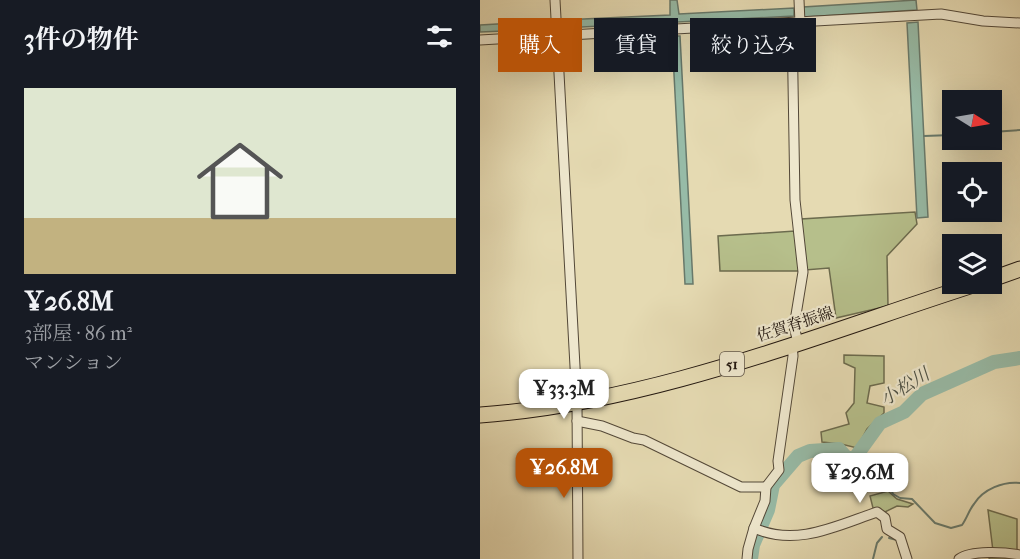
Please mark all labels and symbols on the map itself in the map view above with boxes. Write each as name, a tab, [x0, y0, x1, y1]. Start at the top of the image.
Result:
north arrow	[942, 90, 1002, 150]
street label: 佐賀脊振線	[754, 303, 836, 345]
road number: 51	[720, 352, 744, 376]
water label: 小松川	[877, 363, 935, 410]
pin: ¥33.3M	[515, 369, 613, 420]
pin: ¥26.8M	[515, 448, 613, 499]
pin: ¥29.6M	[811, 453, 909, 504]

